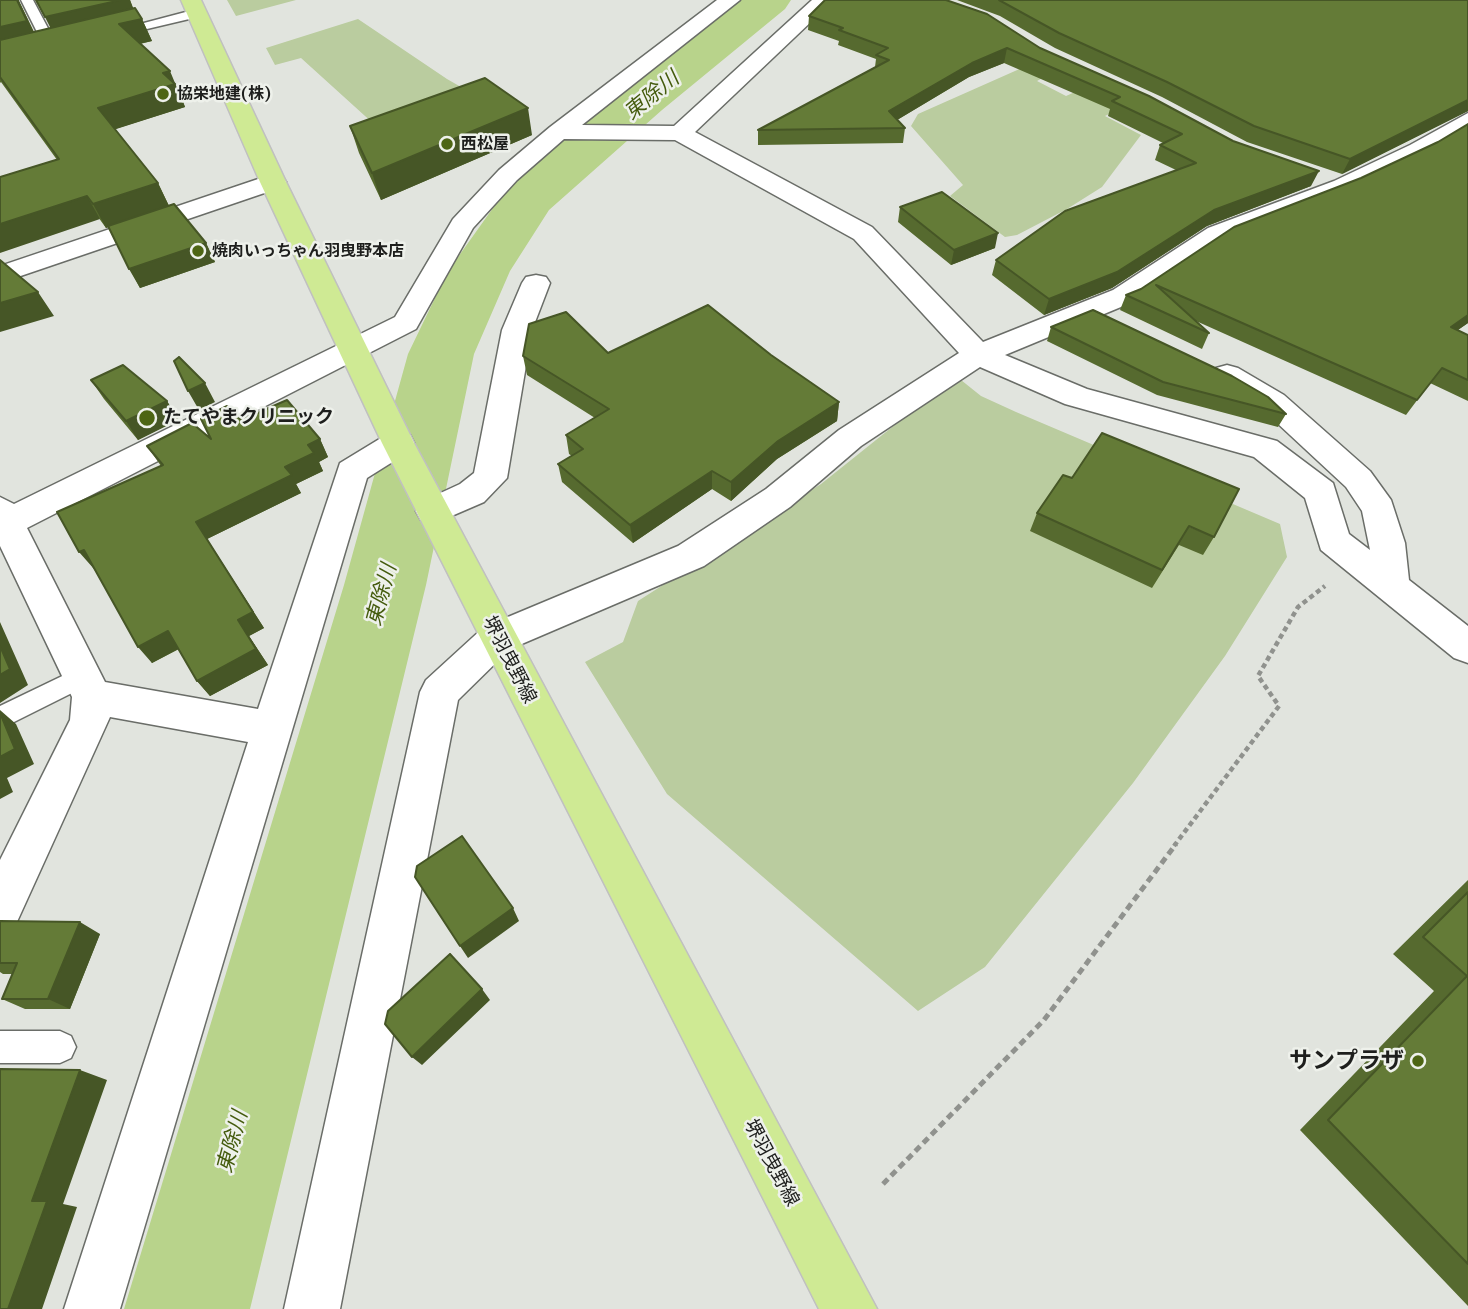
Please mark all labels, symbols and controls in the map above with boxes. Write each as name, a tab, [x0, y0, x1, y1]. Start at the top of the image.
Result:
water label: 東除川	[620, 66, 684, 126]
place label: 協栄地建(株)	[177, 84, 271, 104]
marker: 協栄地建(株)	[155, 86, 171, 102]
place label: 西松屋	[461, 134, 509, 154]
marker: 西松屋	[439, 136, 455, 152]
place label: 焼肉いっちゃん羽曳野本店	[212, 241, 404, 261]
marker: 焼肉いっちゃん羽曳野本店	[190, 243, 206, 259]
place label: たてやまクリニック	[163, 407, 334, 429]
marker: たてやまクリニック	[137, 408, 157, 428]
water label: 東除川	[362, 561, 402, 629]
street label: 堺羽曳野線	[477, 613, 541, 707]
place label: サンプラザ	[1289, 1047, 1404, 1075]
marker: サンプラザ	[1410, 1053, 1426, 1069]
water label: 東除川	[213, 1108, 253, 1176]
street label: 堺羽曳野線	[739, 1116, 803, 1210]

